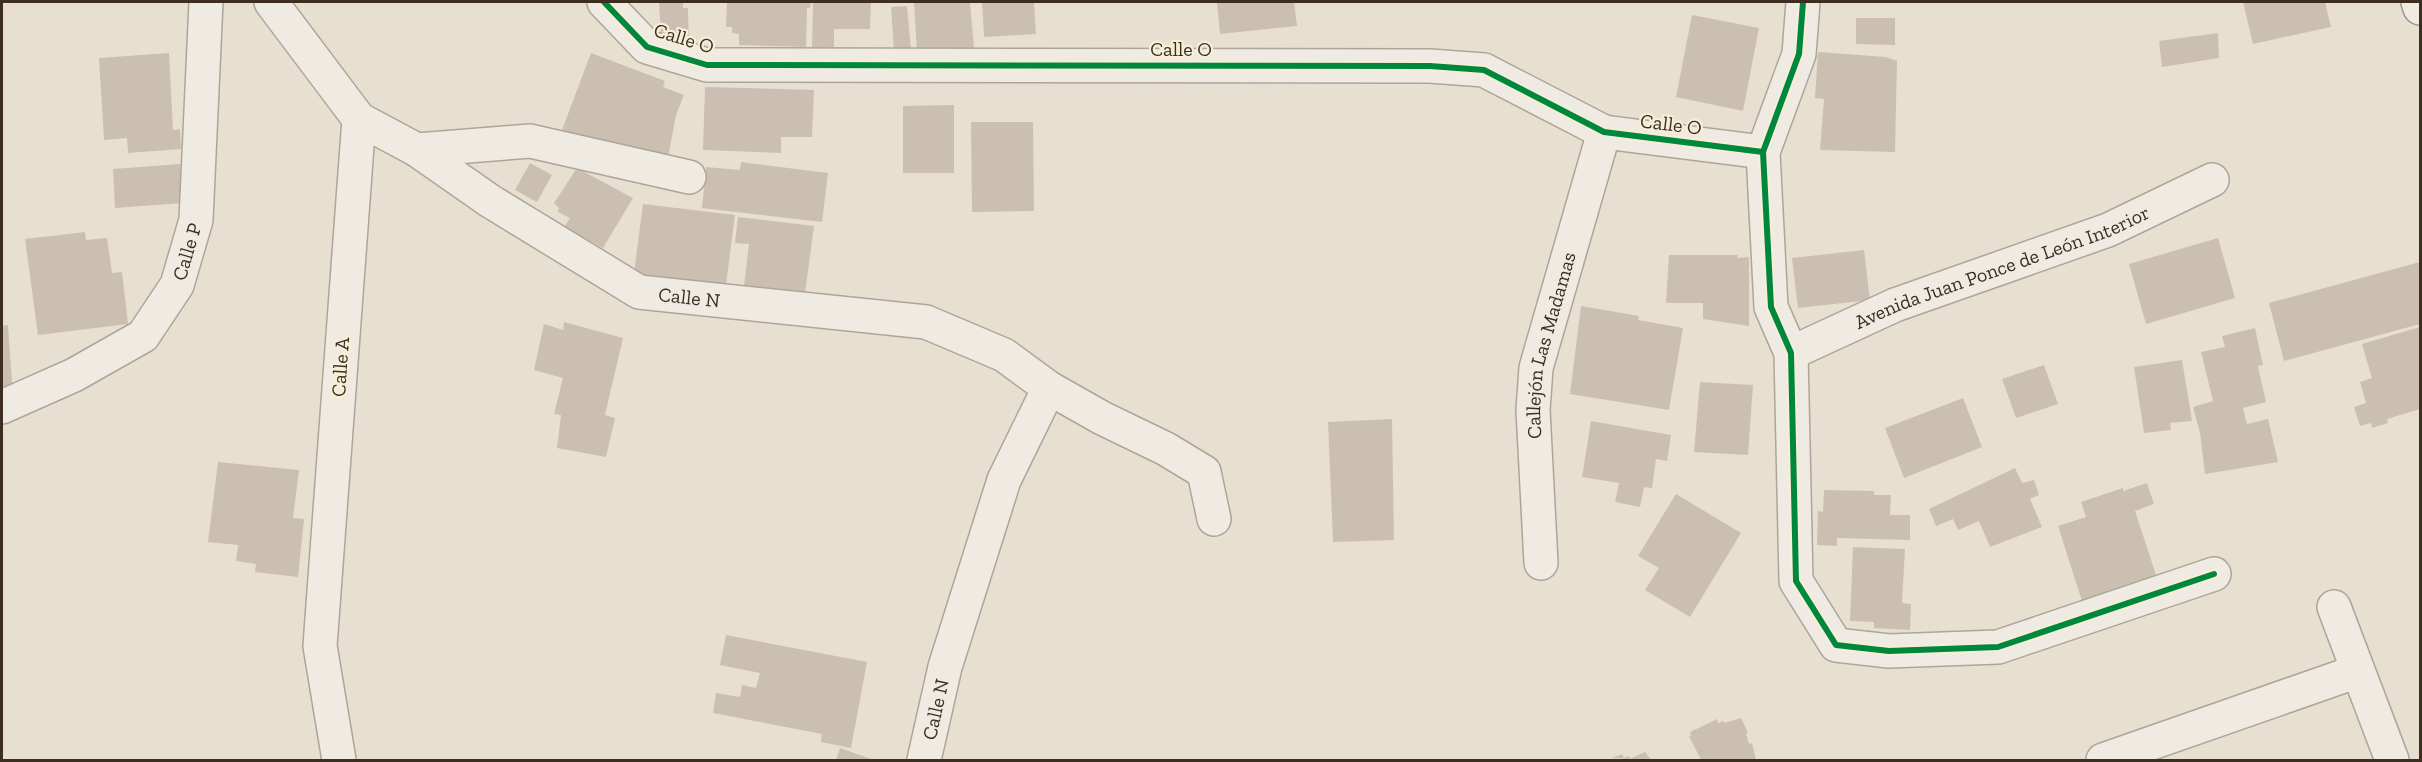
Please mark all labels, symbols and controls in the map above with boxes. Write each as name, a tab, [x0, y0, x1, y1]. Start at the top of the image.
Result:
street label: Calle O	[651, 17, 717, 59]
street label: Calle O	[1150, 37, 1212, 61]
street label: Calle O	[1639, 108, 1703, 140]
street label: Avenida Juan Ponce de León Interior	[1851, 200, 2153, 334]
street label: Calle P	[167, 220, 206, 283]
street label: Callejón Las Madamas	[1521, 249, 1581, 439]
street label: Calle N	[657, 282, 722, 312]
street label: Calle A	[326, 335, 354, 398]
street label: Calle N	[917, 676, 954, 742]

